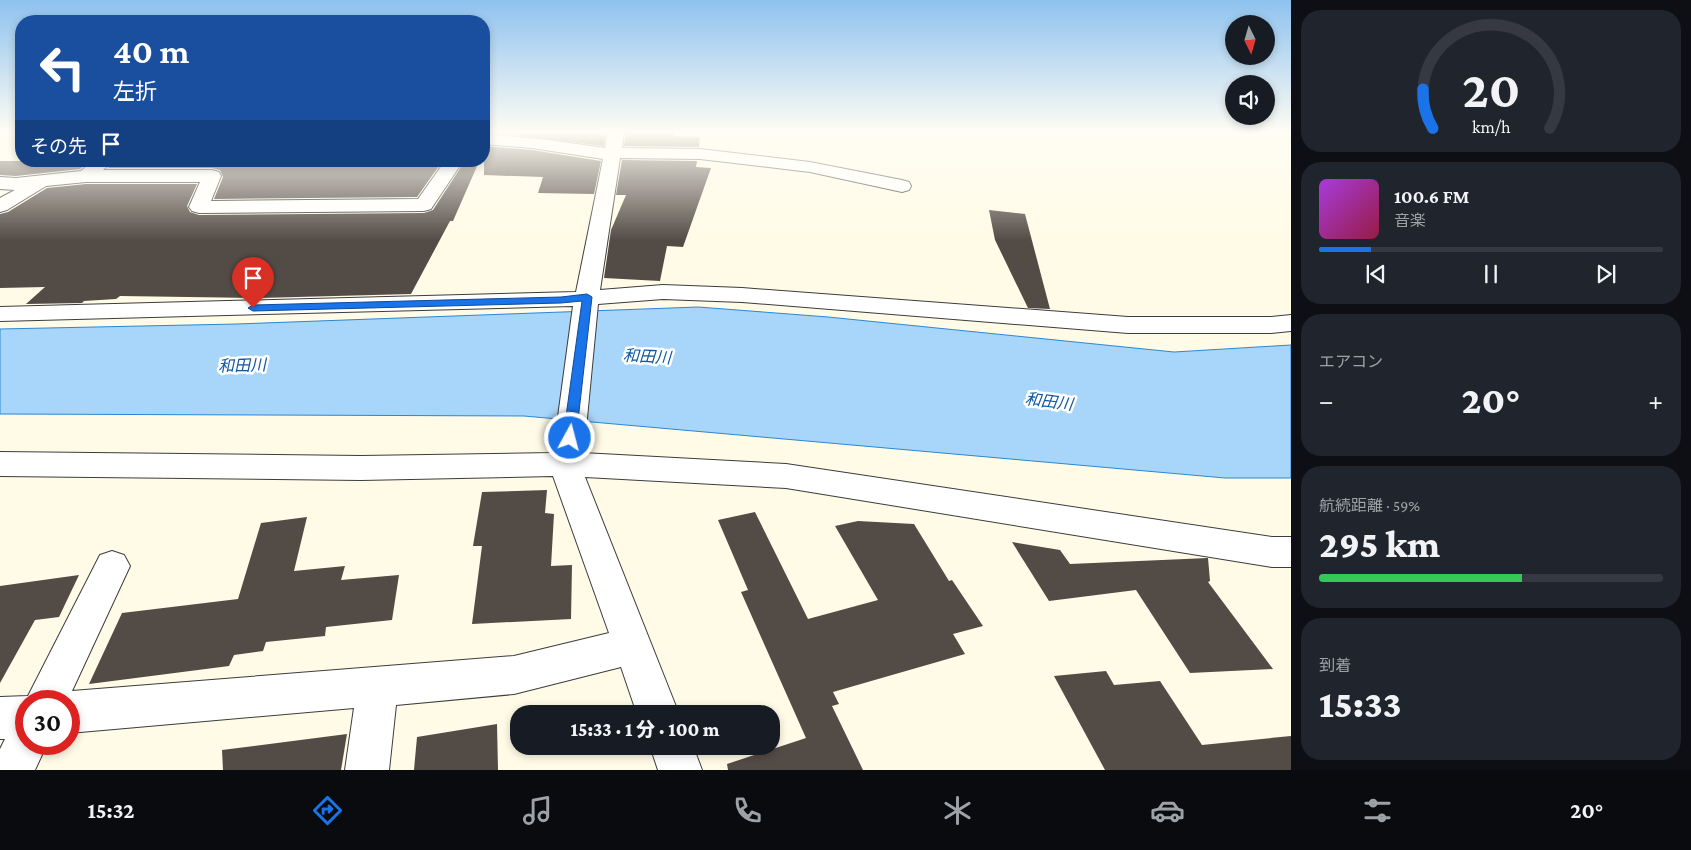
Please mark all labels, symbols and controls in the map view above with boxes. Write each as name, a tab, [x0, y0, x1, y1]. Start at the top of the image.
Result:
north arrow	[1225, 15, 1275, 65]
map controls	[1225, 15, 1275, 125]
text: 40 m	[113, 32, 190, 71]
icon: left	[30, 35, 95, 100]
text: 20	[1462, 60, 1520, 118]
button: sound	[1225, 75, 1275, 125]
text: 左折	[113, 79, 157, 104]
text: km/h	[1472, 117, 1511, 137]
icon: arrive	[97, 130, 125, 158]
text: その先	[30, 136, 87, 157]
text: 100.6 FM	[1394, 186, 1469, 207]
text: 音楽	[1394, 212, 1426, 229]
pin	[232, 257, 274, 308]
icon: previous	[1362, 260, 1390, 288]
icon: pause	[1477, 260, 1505, 288]
icon: next	[1592, 260, 1620, 288]
icon: arrive	[239, 264, 267, 292]
water label: 和田川	[623, 347, 673, 366]
text: エアコン	[1319, 353, 1383, 370]
water label: 和田川	[218, 356, 268, 375]
text: 20°	[1462, 379, 1520, 421]
text: −	[1319, 385, 1334, 416]
text: +	[1648, 385, 1663, 416]
water label: 和田川	[1024, 390, 1076, 413]
position arrow	[543, 411, 595, 463]
text: 航続距離 · 59%	[1319, 497, 1420, 514]
text: 295 km	[1319, 523, 1440, 565]
text: 到着	[1319, 657, 1351, 674]
text: 15:33	[1319, 683, 1402, 725]
speed limit sign: 30	[15, 690, 80, 755]
text: 15:33 · 1 分 · 100 m	[571, 719, 719, 740]
icon: directions	[310, 793, 345, 828]
icon: music	[520, 793, 555, 828]
icon: phone	[730, 793, 765, 828]
icon: climate	[940, 793, 975, 828]
icon: car	[1150, 793, 1185, 828]
icon: filters	[1360, 793, 1395, 828]
text: 15:32	[88, 798, 134, 823]
text: 20°	[1570, 798, 1603, 823]

